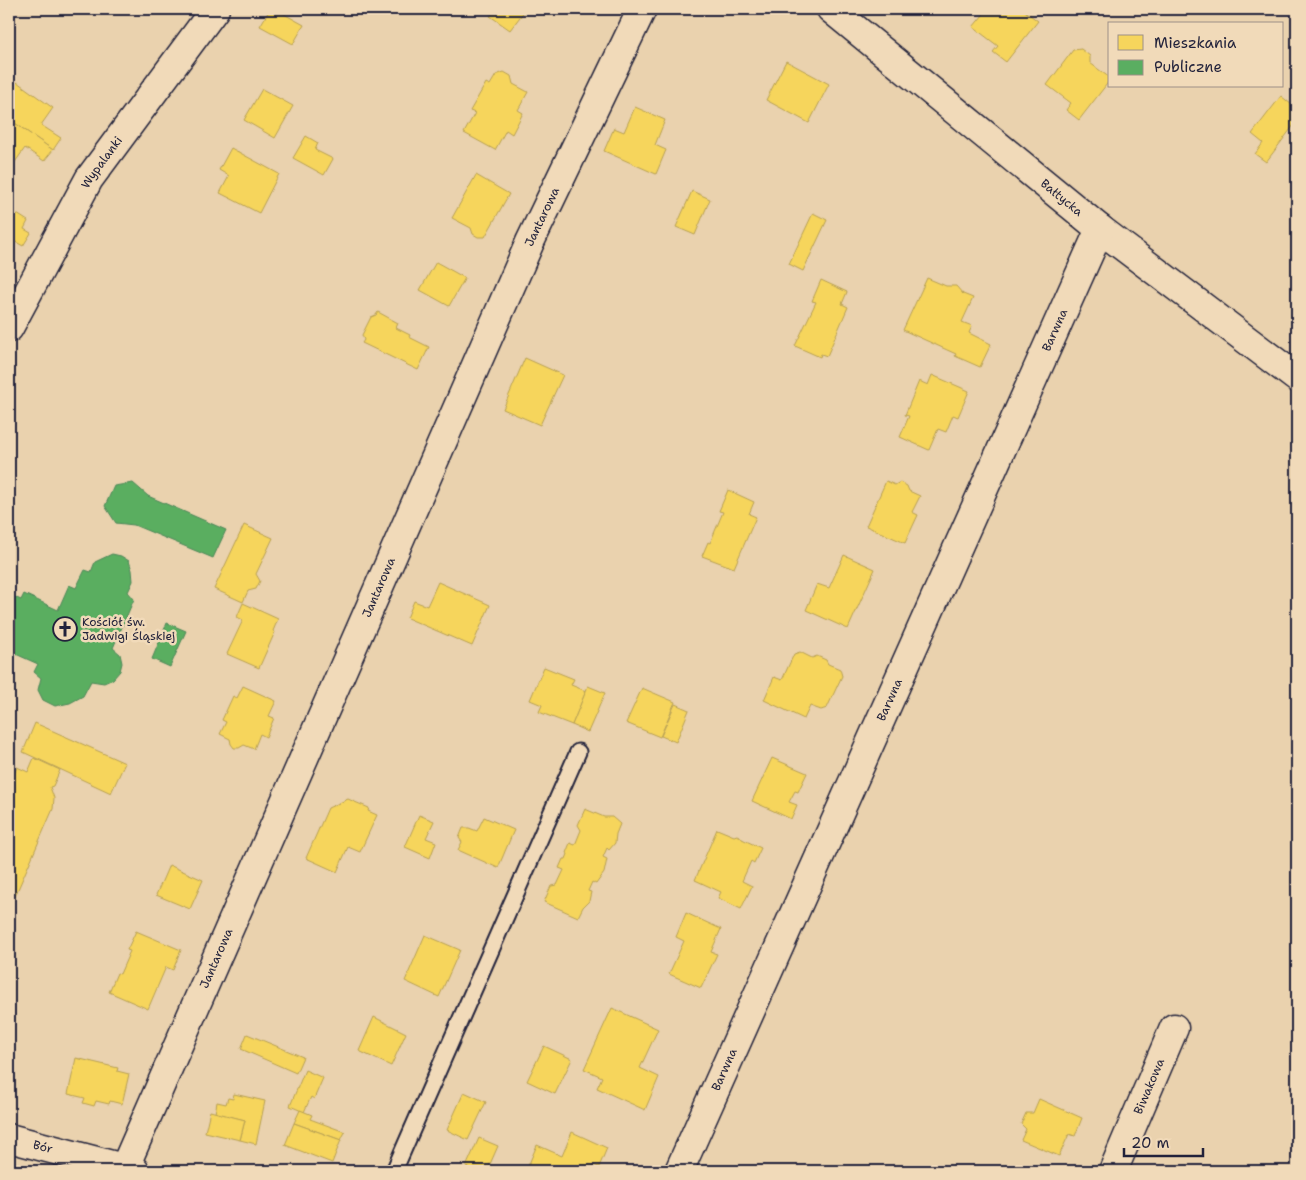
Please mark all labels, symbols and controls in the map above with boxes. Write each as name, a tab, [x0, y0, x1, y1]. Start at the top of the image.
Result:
legend	[1108, 22, 1284, 88]
text: Mieszkania	[1154, 33, 1237, 53]
text: Publiczne	[1154, 57, 1222, 77]
street label: Wypalanki	[77, 133, 126, 191]
street label: Bałtycka	[1037, 176, 1087, 220]
street label: Jantarowa	[521, 184, 563, 249]
street label: Barwna	[1038, 306, 1071, 354]
street label: Jantarowa	[359, 554, 399, 620]
place label: Kościół św. Jadwigi Śląskiej	[82, 614, 175, 644]
church icon: Kościół św. Jadwigi Śląskiej	[52, 616, 78, 642]
street label: Barwna	[873, 676, 906, 724]
street label: Jantarowa	[196, 925, 237, 991]
street label: Barwna	[708, 1045, 741, 1093]
street label: Biwakowa	[1130, 1055, 1168, 1117]
scale bar	[1124, 1125, 1202, 1157]
text: 20 m	[1131, 1133, 1170, 1153]
street label: Bór	[31, 1137, 55, 1157]

